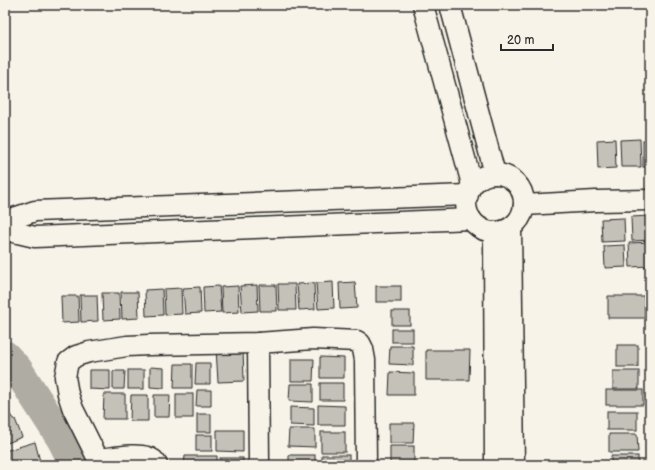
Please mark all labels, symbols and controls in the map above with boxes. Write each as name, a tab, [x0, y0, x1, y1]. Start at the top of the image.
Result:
scale bar	[501, 26, 553, 52]
text: 20 m	[507, 33, 534, 48]

